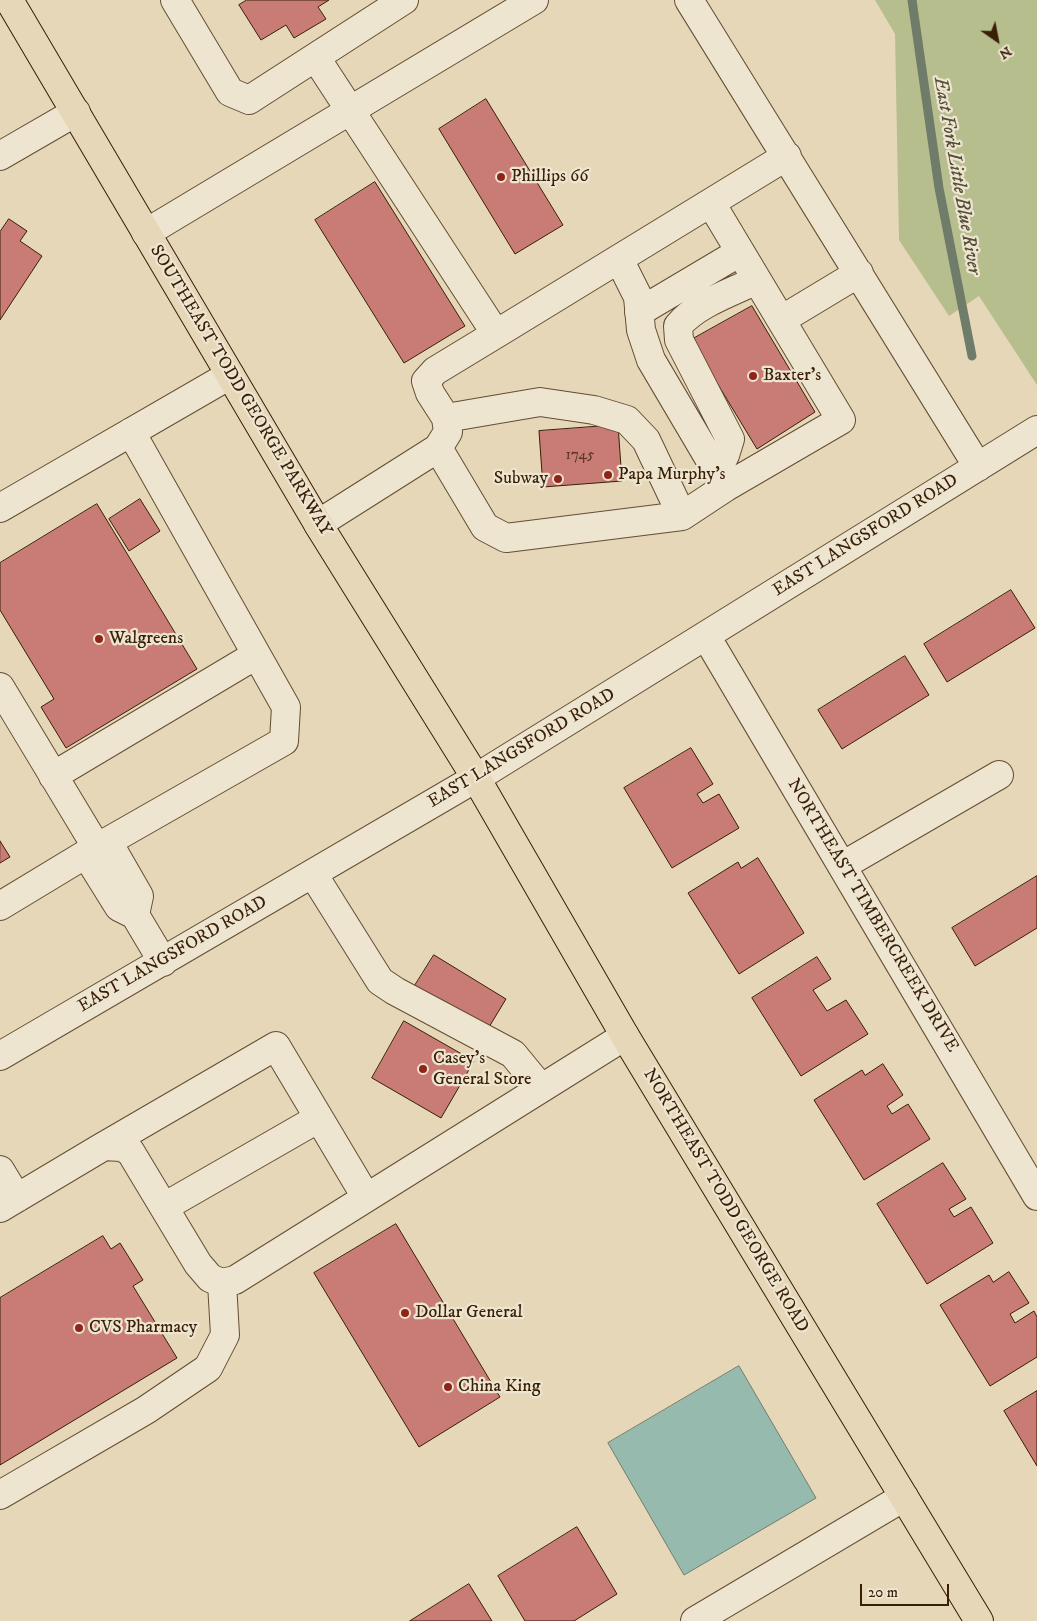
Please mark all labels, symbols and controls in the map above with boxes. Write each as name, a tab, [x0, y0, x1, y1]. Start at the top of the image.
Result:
north arrow	[972, 15, 1022, 65]
text: N	[995, 42, 1015, 63]
water label: East Fork Little Blue River	[927, 76, 985, 276]
place label: Phillips 66	[511, 166, 589, 188]
marker: Phillips 66	[495, 171, 507, 183]
street label: SOUTHEAST TODD GEORGE PARKWAY	[144, 242, 336, 540]
place label: Baxter's	[763, 365, 821, 387]
marker: Baxter's	[747, 370, 759, 382]
house number: 1745	[565, 447, 595, 465]
place label: Papa Murphy's	[618, 464, 726, 486]
place label: Subway	[494, 468, 548, 490]
marker: Papa Murphy's	[602, 469, 614, 481]
street label: EAST LANGSFORD ROAD	[769, 470, 963, 602]
marker: Subway	[552, 473, 564, 485]
place label: Walgreens	[109, 628, 183, 650]
marker: Walgreens	[93, 633, 105, 645]
street label: EAST LANGSFORD ROAD	[424, 684, 620, 814]
street label: NORTHEAST TIMBERCREEK DRIVE	[782, 775, 962, 1057]
street label: EAST LANGSFORD ROAD	[75, 892, 271, 1018]
place label: Casey's General Store	[433, 1048, 531, 1090]
marker: Casey's General Store	[417, 1063, 429, 1075]
street label: NORTHEAST TODD GEORGE ROAD	[637, 1065, 813, 1337]
place label: Dollar General	[415, 1302, 523, 1324]
marker: Dollar General	[399, 1307, 411, 1319]
place label: CVS Pharmacy	[89, 1317, 197, 1339]
marker: CVS Pharmacy	[73, 1322, 85, 1334]
place label: China King	[458, 1376, 540, 1398]
marker: China King	[442, 1381, 454, 1393]
scale bar	[862, 1574, 951, 1606]
text: 20 m	[868, 1583, 898, 1602]

